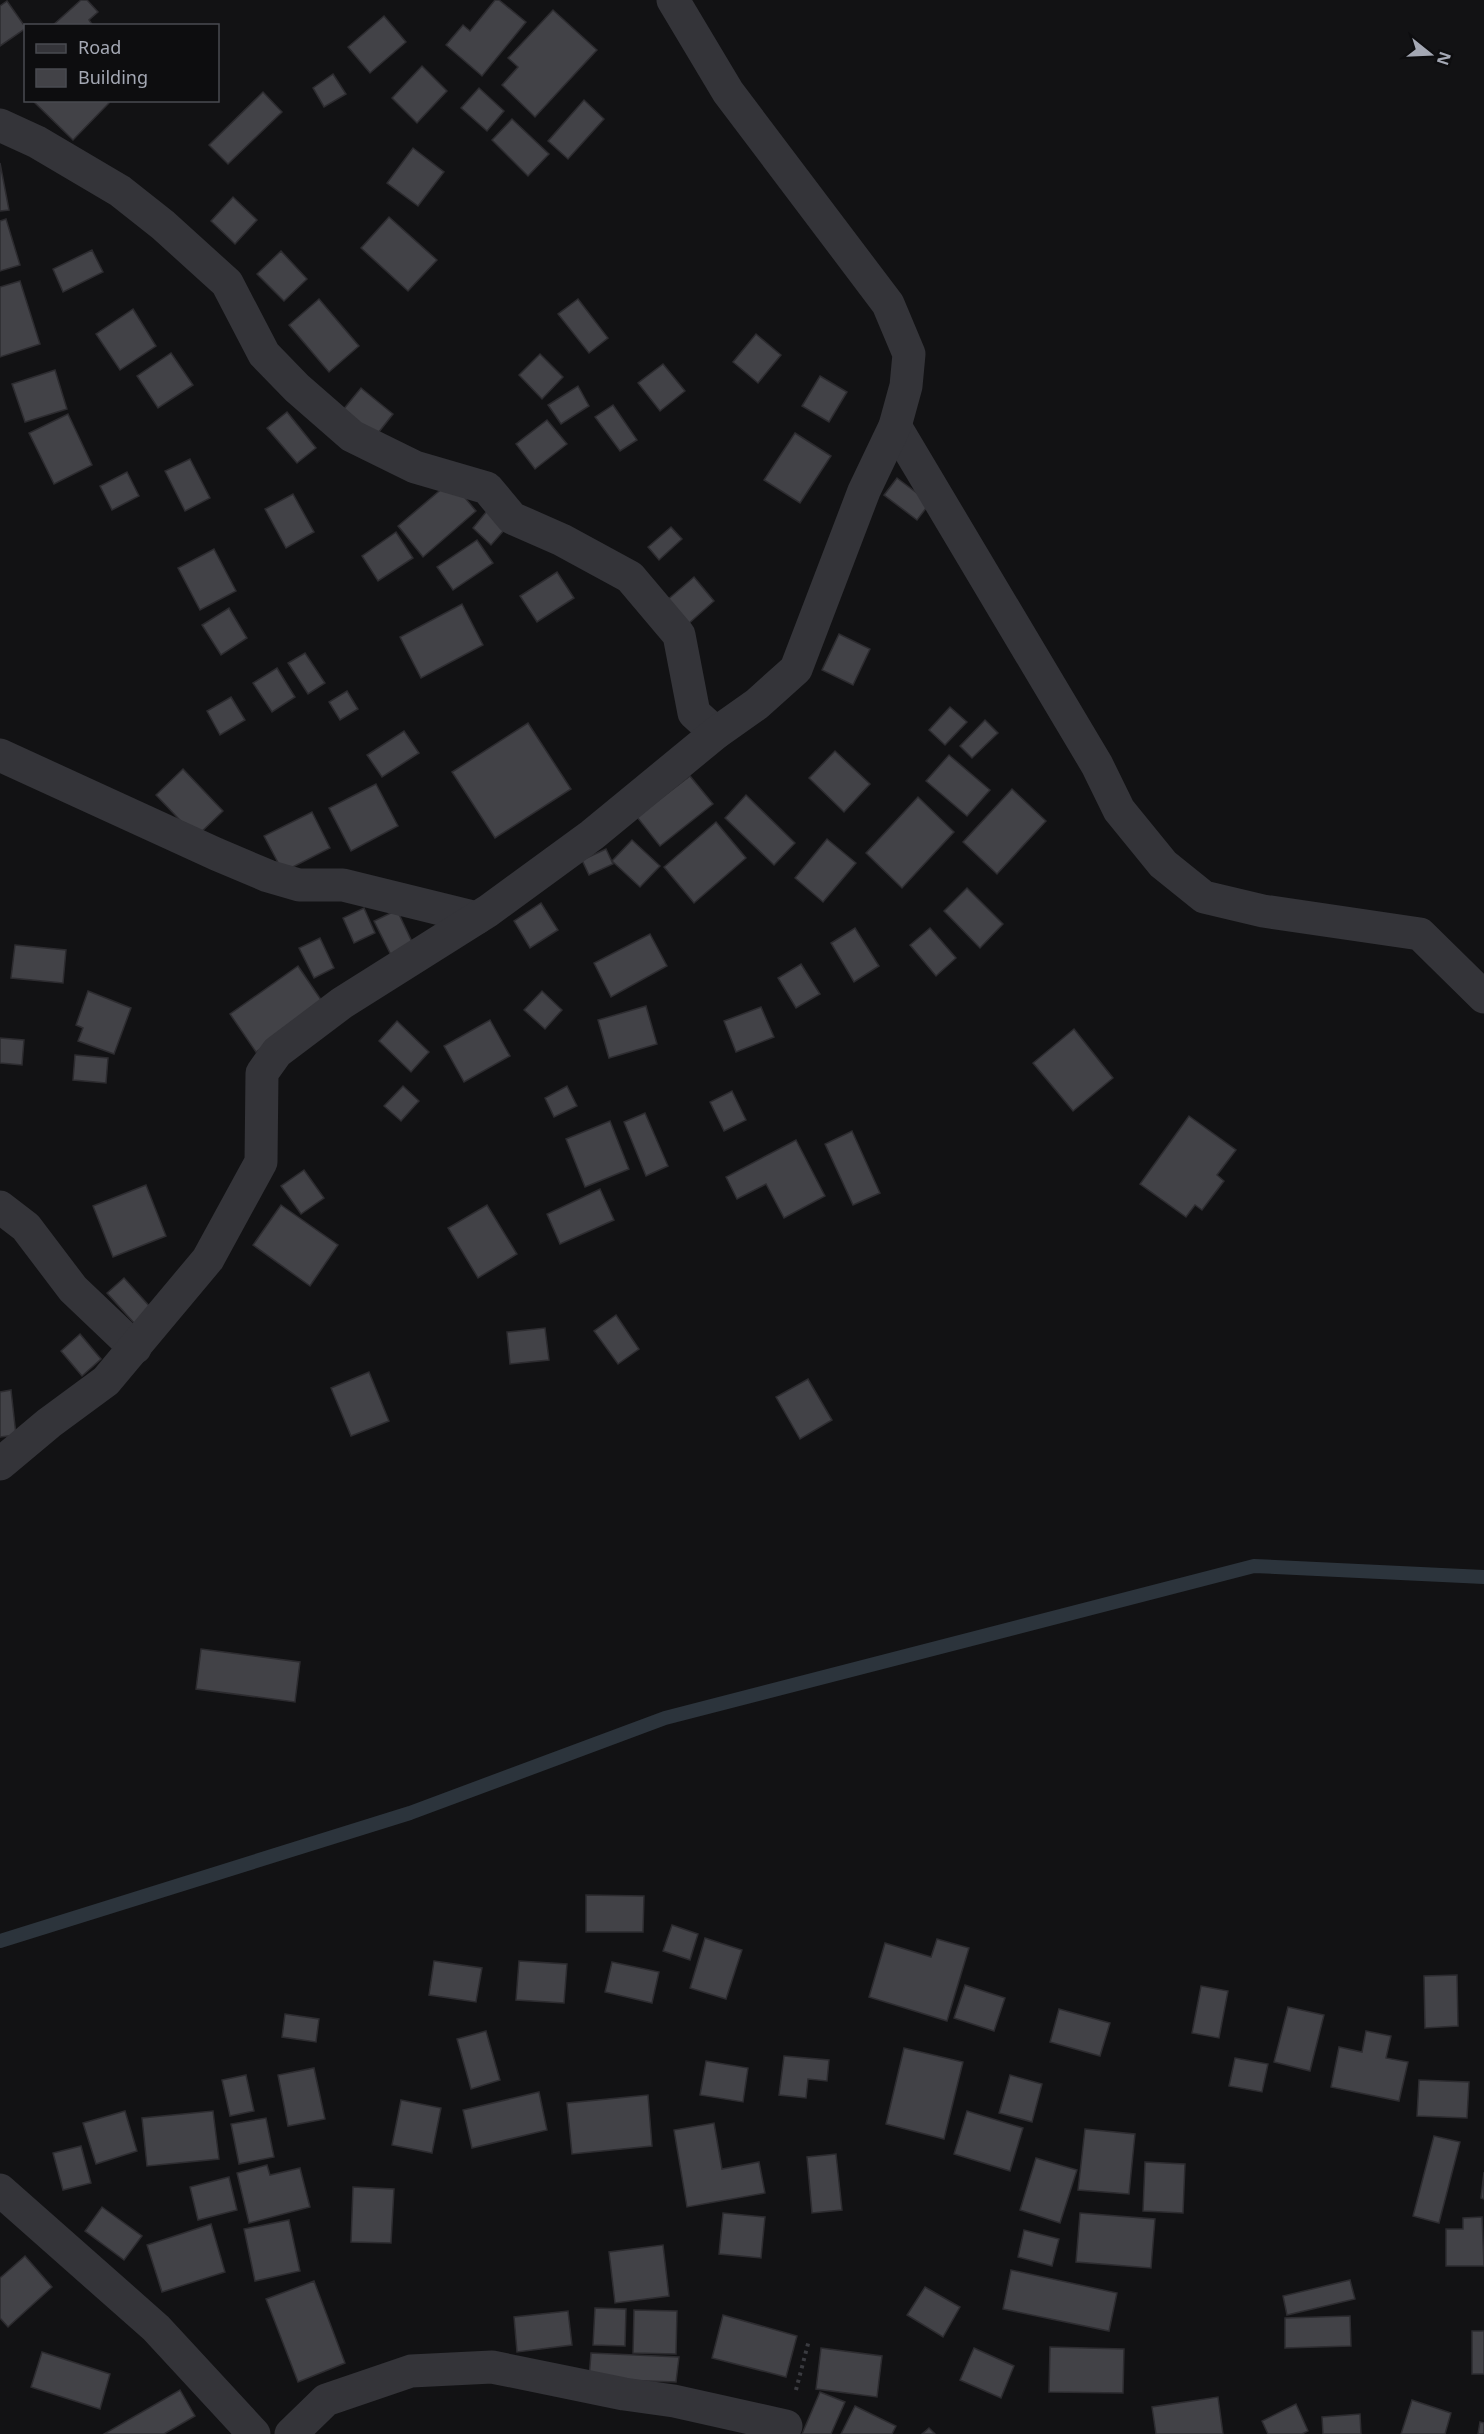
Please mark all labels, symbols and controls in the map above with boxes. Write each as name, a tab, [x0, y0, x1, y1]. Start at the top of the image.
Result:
legend	[24, 24, 219, 102]
north arrow	[1400, 24, 1460, 84]
text: Road	[78, 35, 121, 59]
text: N	[1432, 49, 1457, 68]
text: Building	[78, 65, 148, 89]

